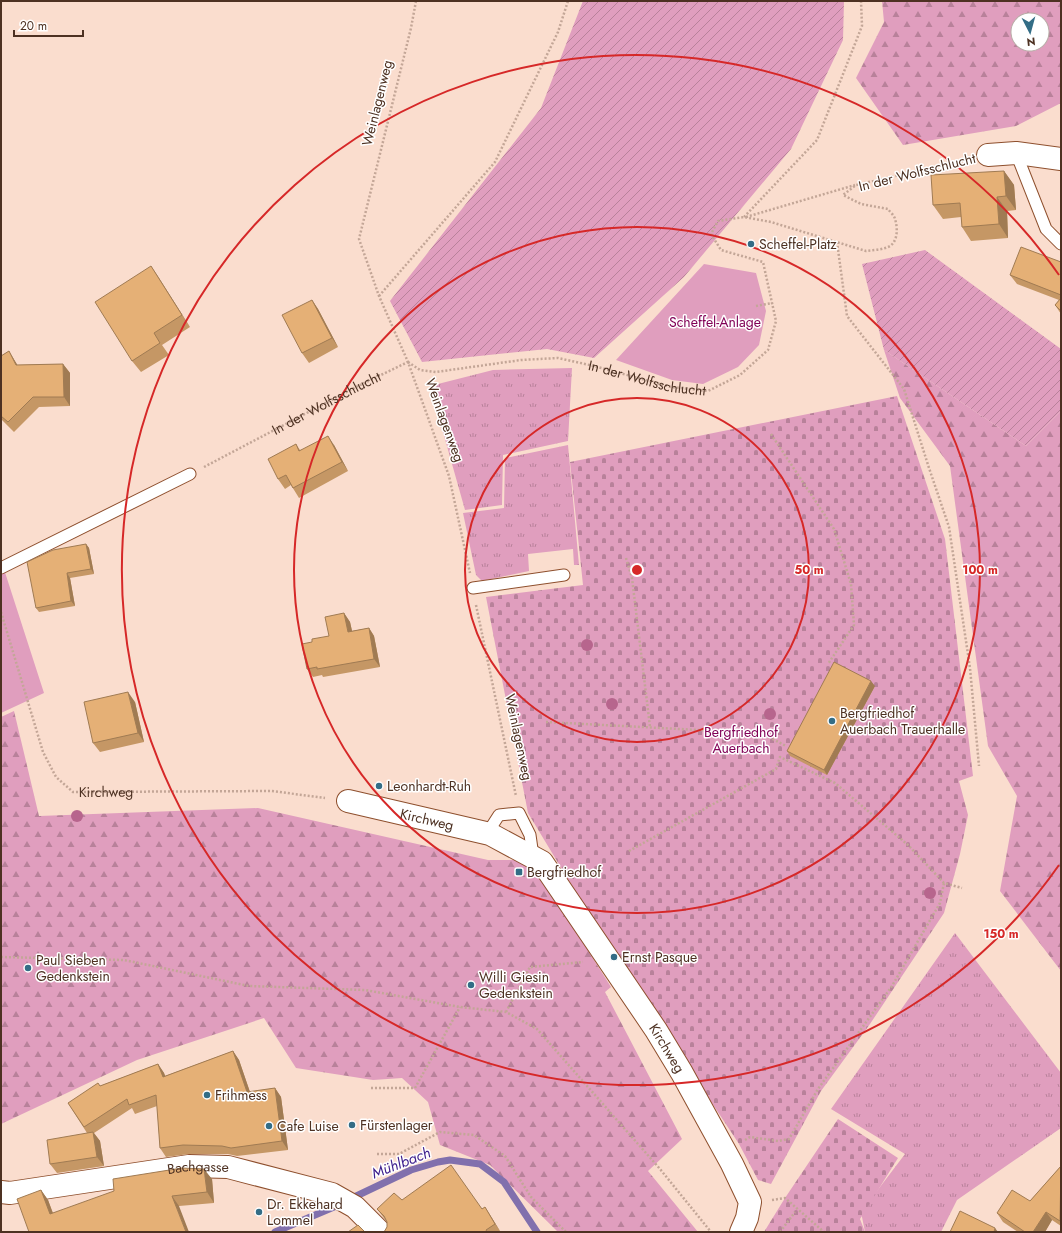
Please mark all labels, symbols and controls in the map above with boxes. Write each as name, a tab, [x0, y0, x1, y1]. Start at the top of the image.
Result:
scale bar	[14, 12, 83, 38]
north arrow	[1010, 12, 1050, 52]
text: 20 m	[20, 17, 47, 35]
text: N	[1026, 34, 1036, 50]
street label: Weinlagenweg	[357, 58, 397, 148]
street label: In der Wolfsschlucht	[856, 148, 978, 196]
place label: Scheffel-Platz	[759, 234, 837, 254]
marker: Scheffel-Platz	[746, 239, 756, 249]
park label: Scheffel-Anlage	[669, 312, 761, 332]
street label: In der Wolfsschlucht	[586, 355, 707, 401]
street label: In der Wolfsschlucht	[268, 366, 385, 440]
street label: Weinlagenweg	[421, 375, 469, 465]
text: 50 m	[794, 561, 824, 579]
text: 100 m	[962, 561, 998, 579]
centre of rings	[630, 563, 644, 577]
street label: Weinlagenweg	[500, 692, 538, 782]
place label: Bergfriedhof Auerbach Trauerhalle	[840, 703, 965, 739]
marker: Bergfriedhof Auerbach Trauerhalle	[827, 716, 837, 726]
park label: Bergfriedhof Auerbach	[704, 722, 779, 758]
place label: Leonhardt-Ruh	[387, 776, 471, 796]
marker: Leonhardt-Ruh	[374, 781, 384, 791]
street label: Kirchweg	[79, 782, 133, 802]
street label: Kirchweg	[398, 803, 456, 835]
place label: Bergfriedhof	[527, 862, 602, 882]
marker: Bergfriedhof	[514, 867, 524, 877]
text: 150 m	[983, 925, 1019, 943]
place label: Ernst Pasque	[622, 947, 697, 967]
place label: Paul Sieben Gedenkstein	[36, 950, 110, 986]
marker: Ernst Pasque	[609, 952, 619, 962]
marker: Paul Sieben Gedenkstein	[23, 963, 33, 973]
place label: Willi Giesin Gedenkstein	[479, 967, 553, 1003]
marker: Willi Giesin Gedenkstein	[466, 980, 476, 990]
street label: Kirchweg	[644, 1019, 690, 1077]
place label: Frihmess	[215, 1085, 267, 1105]
marker: Frihmess	[202, 1090, 212, 1100]
place label: Fürstenlager	[360, 1115, 433, 1135]
place label: Cafe Luise	[277, 1116, 339, 1136]
marker: Fürstenlager	[347, 1120, 357, 1130]
marker: Cafe Luise	[264, 1121, 274, 1131]
water label: Mühlbach	[368, 1142, 434, 1184]
street label: Bachgasse	[166, 1156, 229, 1179]
place label: Dr. Ekkehard Lommel	[267, 1194, 343, 1230]
marker: Dr. Ekkehard Lommel	[254, 1207, 264, 1217]

